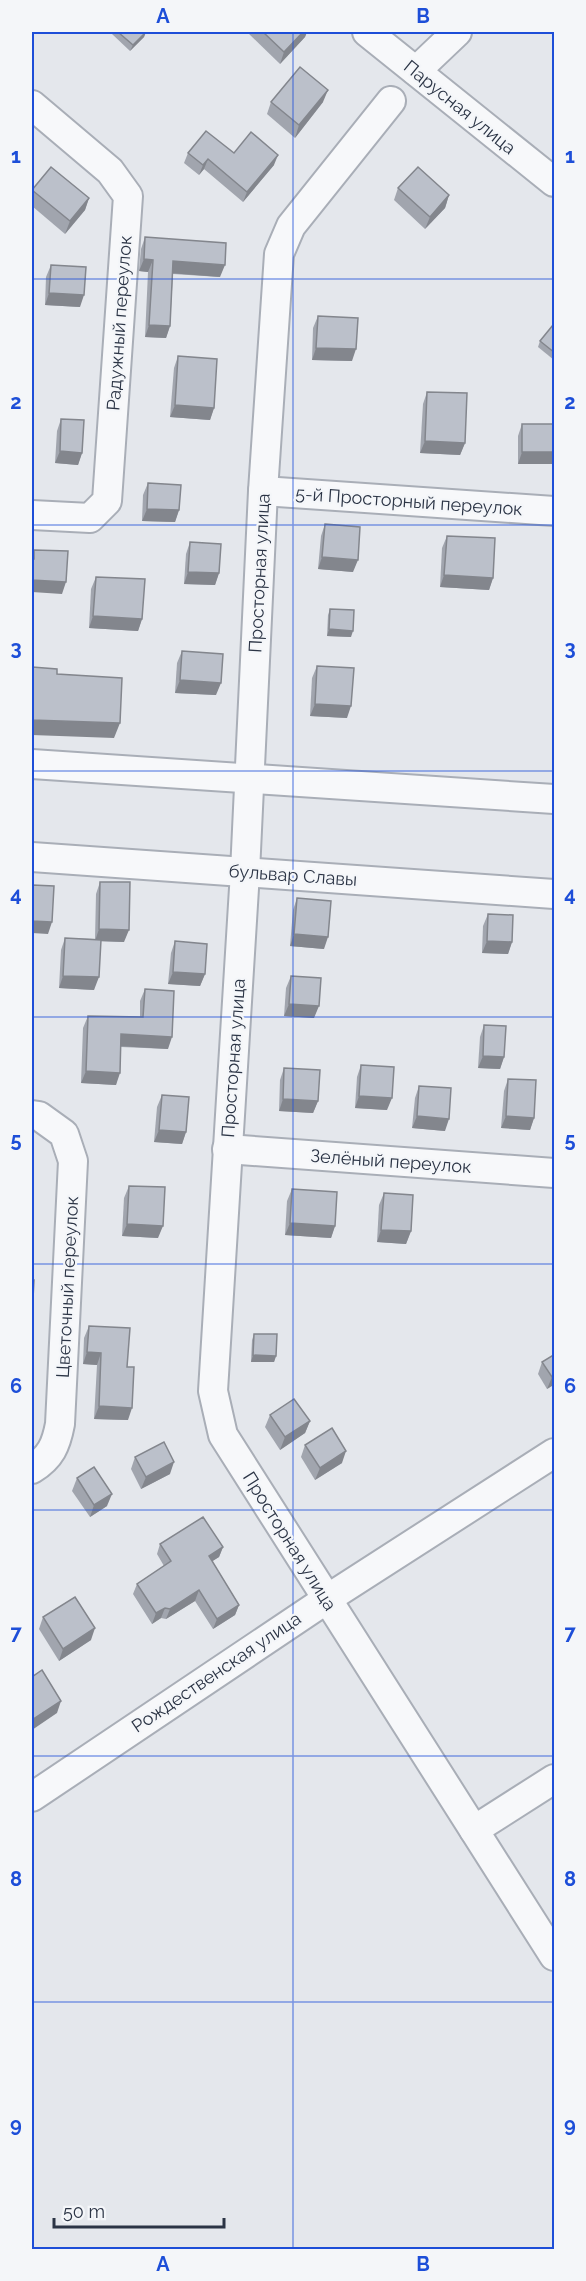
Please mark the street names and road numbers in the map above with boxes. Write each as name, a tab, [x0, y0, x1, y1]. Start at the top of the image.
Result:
street label: Парусная улица	[400, 56, 520, 158]
street label: Радужный переулок	[102, 235, 136, 411]
street label: 5-й Просторный переулок	[295, 483, 523, 519]
street label: Просторная улица	[244, 493, 274, 653]
street label: бульвар Славы	[228, 860, 358, 890]
street label: Просторная улица	[217, 978, 249, 1138]
street label: Зелёный переулок	[310, 1145, 472, 1177]
street label: Цветочный переулок	[52, 1195, 82, 1379]
street label: Просторная улица	[239, 1468, 341, 1614]
street label: Рождественская улица	[127, 1607, 305, 1737]

